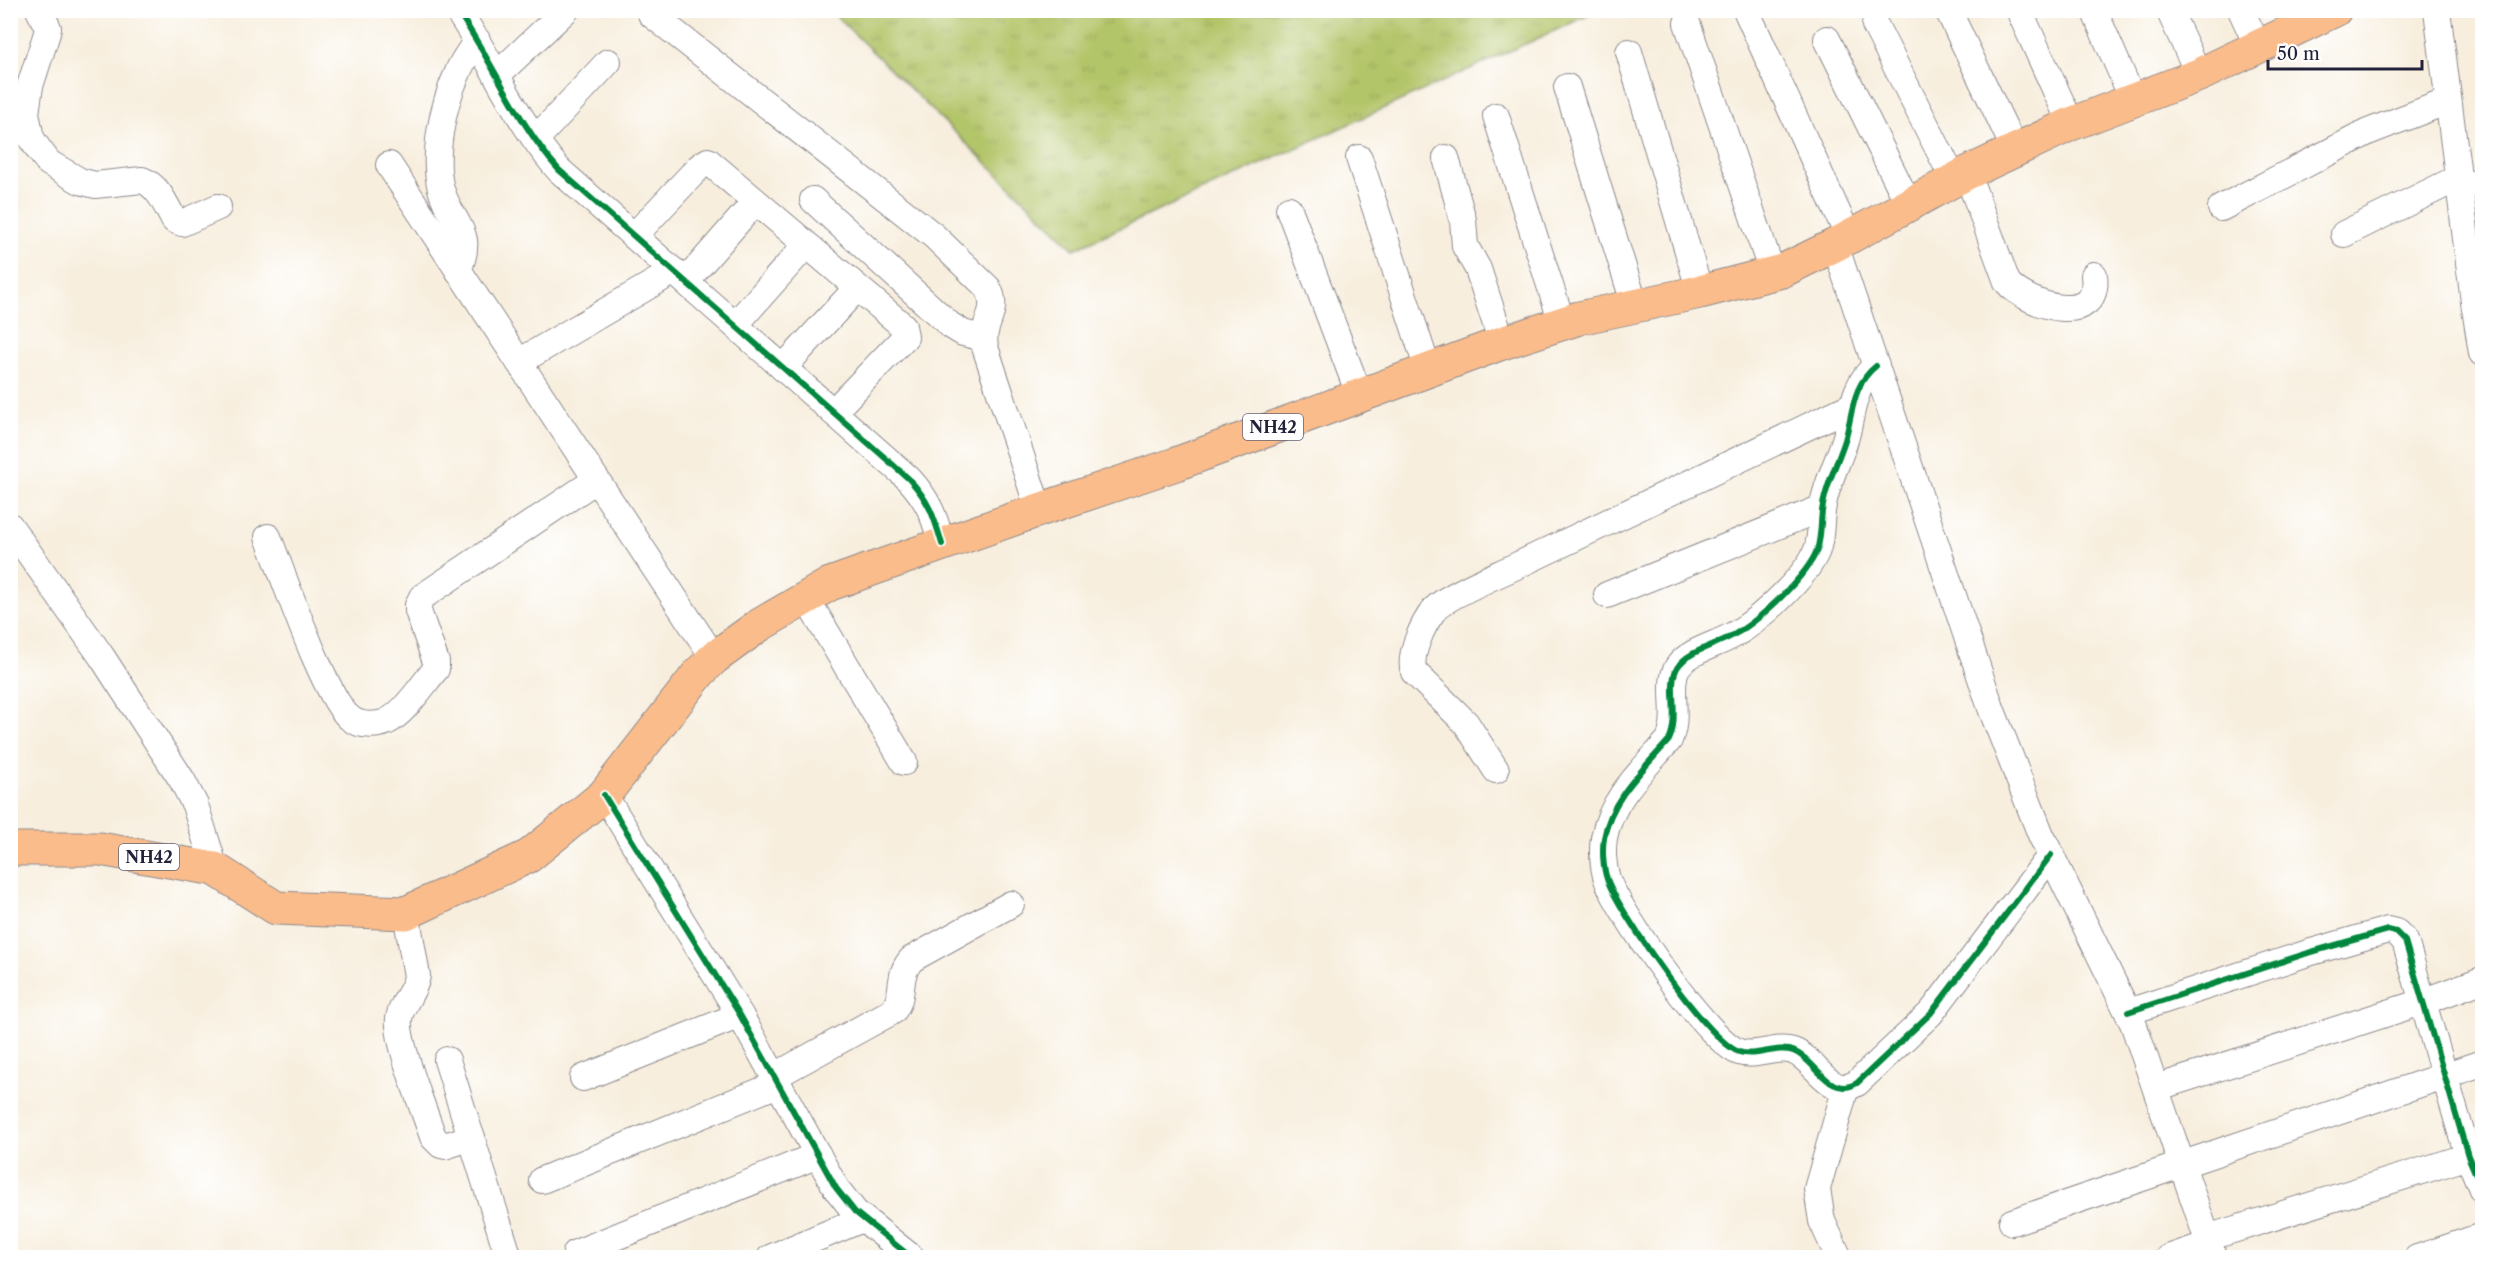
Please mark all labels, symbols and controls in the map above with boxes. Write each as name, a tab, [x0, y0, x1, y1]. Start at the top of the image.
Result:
scale bar	[2268, 33, 2422, 71]
text: 50 m	[2277, 43, 2320, 65]
road number: NH42	[1243, 414, 1303, 440]
road number: NH42	[119, 844, 179, 870]

